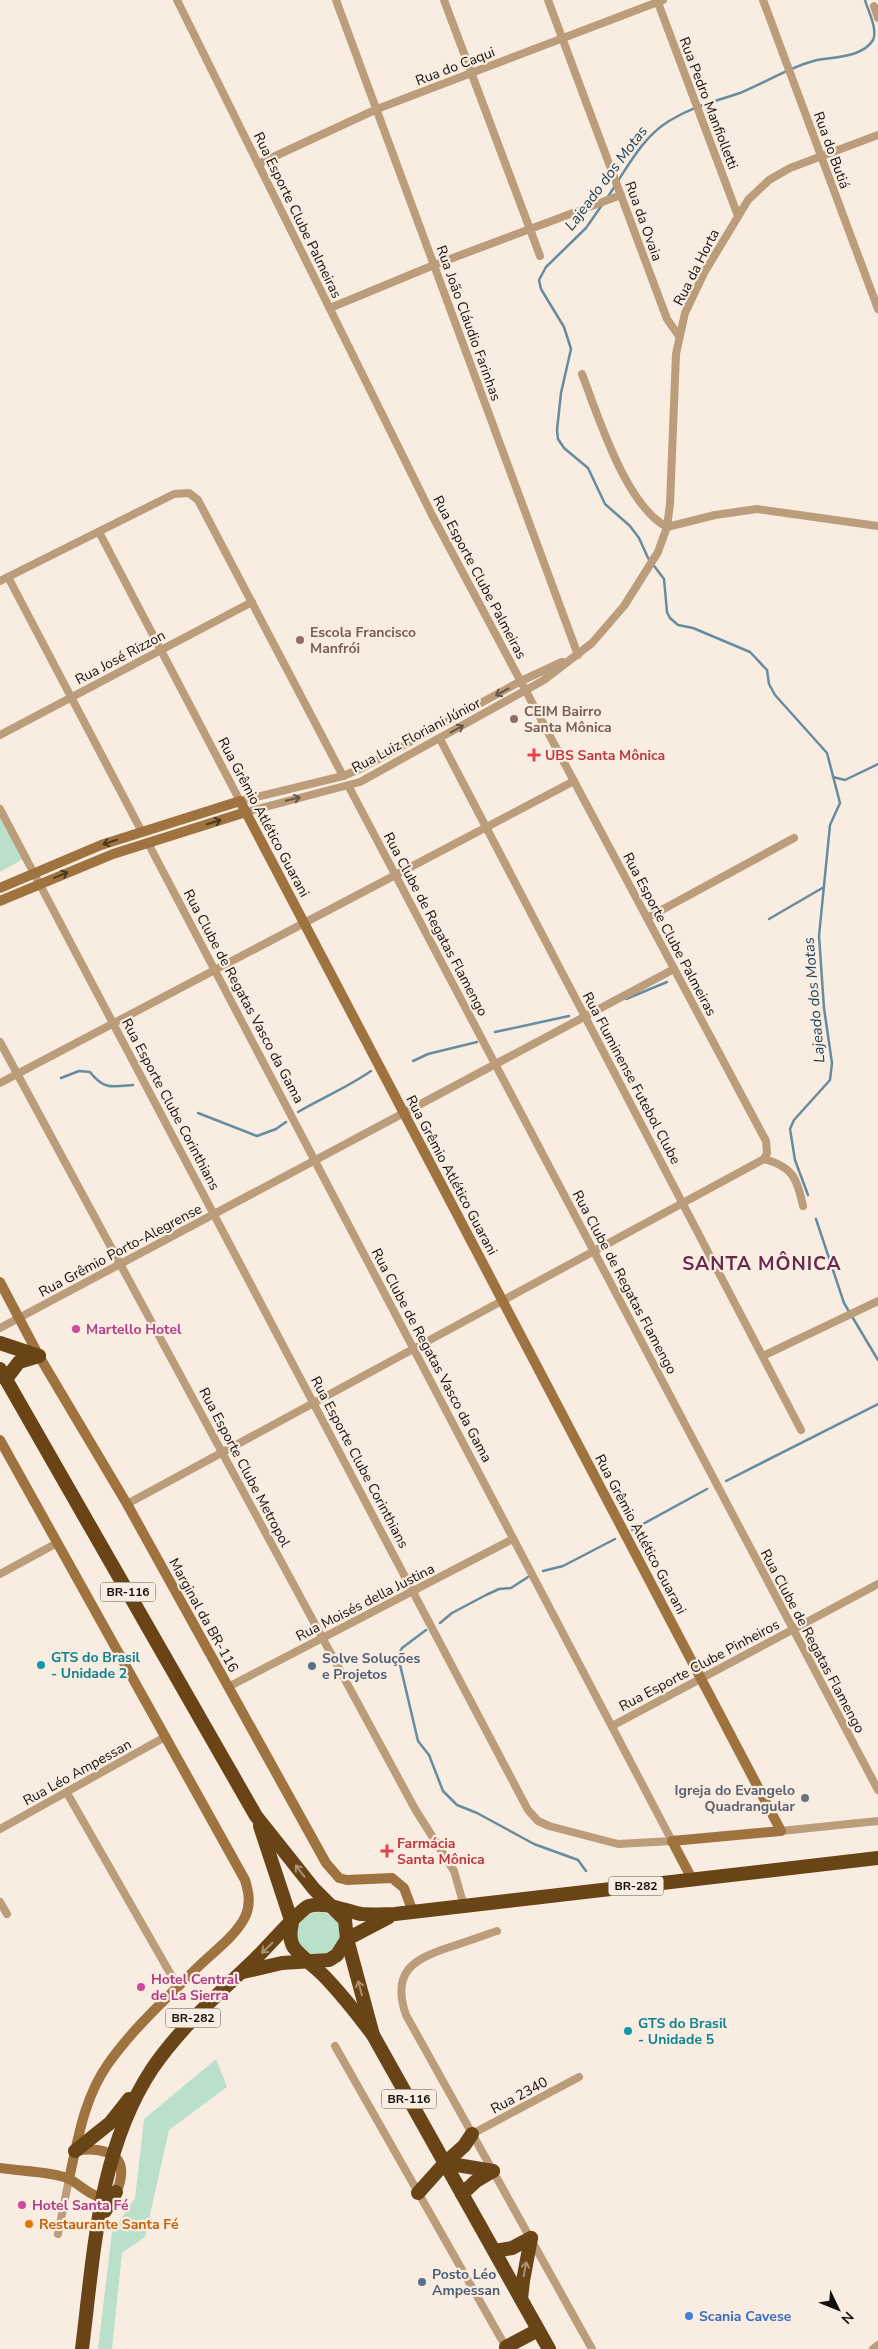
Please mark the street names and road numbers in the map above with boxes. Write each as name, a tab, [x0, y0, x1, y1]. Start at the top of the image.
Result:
street label: Rua Pedro Manfiolletti	[675, 34, 743, 172]
street label: Rua do Caqui	[413, 43, 498, 90]
street label: Rua do Butiá	[809, 109, 854, 191]
street label: Rua Esporte Clube Palmeiras	[249, 129, 346, 302]
street label: Rua da Ovaia	[620, 179, 667, 264]
street label: Rua da Horta	[669, 226, 724, 309]
street label: Rua João Cláudio Farinhas	[432, 243, 506, 404]
street label: Rua Esporte Clube Palmeiras	[428, 492, 531, 663]
street label: Rua José Rizzon	[72, 626, 169, 689]
street label: Rua Luiz Floriani Júnior	[349, 693, 484, 777]
street label: Rua Grêmio Atlético Guarani	[213, 734, 314, 901]
street label: Rua Clube de Regatas Flamengo	[379, 829, 492, 1020]
street label: Rua Esporte Clube Palmeiras	[618, 849, 721, 1020]
street label: Rua Clube de Regatas Vasco da Gama	[179, 886, 308, 1107]
street label: Rua Fluminense Futebol Clube	[578, 989, 685, 1168]
street label: Rua Esporte Clube Corinthians	[117, 1015, 224, 1194]
street label: Rua Grêmio Atlético Guarani	[401, 1092, 502, 1259]
street label: Rua Clube de Regatas Flamengo	[568, 1187, 681, 1378]
street label: Rua Grêmio Porto-Alegrense	[35, 1199, 205, 1302]
street label: Rua Clube de Regatas Vasco da Gama	[367, 1245, 496, 1466]
street label: Rua Esporte Clube Corinthians	[306, 1373, 413, 1552]
street label: Rua Esporte Clube Metropol	[194, 1384, 295, 1551]
street label: Rua Grêmio Atlético Guarani	[590, 1451, 691, 1618]
street label: Rua Clube de Regatas Flamengo	[756, 1546, 869, 1737]
street label: Marginal da BR-116	[164, 1555, 243, 1676]
street label: Rua Moisés della Justina	[293, 1559, 438, 1646]
road number: BR-116	[100, 1582, 156, 1601]
street label: Rua Esporte Clube Pinheiros	[616, 1615, 783, 1716]
street label: Rua Léo Ampessan	[20, 1735, 135, 1810]
road number: BR-282	[608, 1876, 664, 1895]
road number: BR-282	[166, 2009, 220, 2028]
street label: Rua 2340	[487, 2073, 551, 2118]
road number: BR-116	[382, 2090, 436, 2108]

